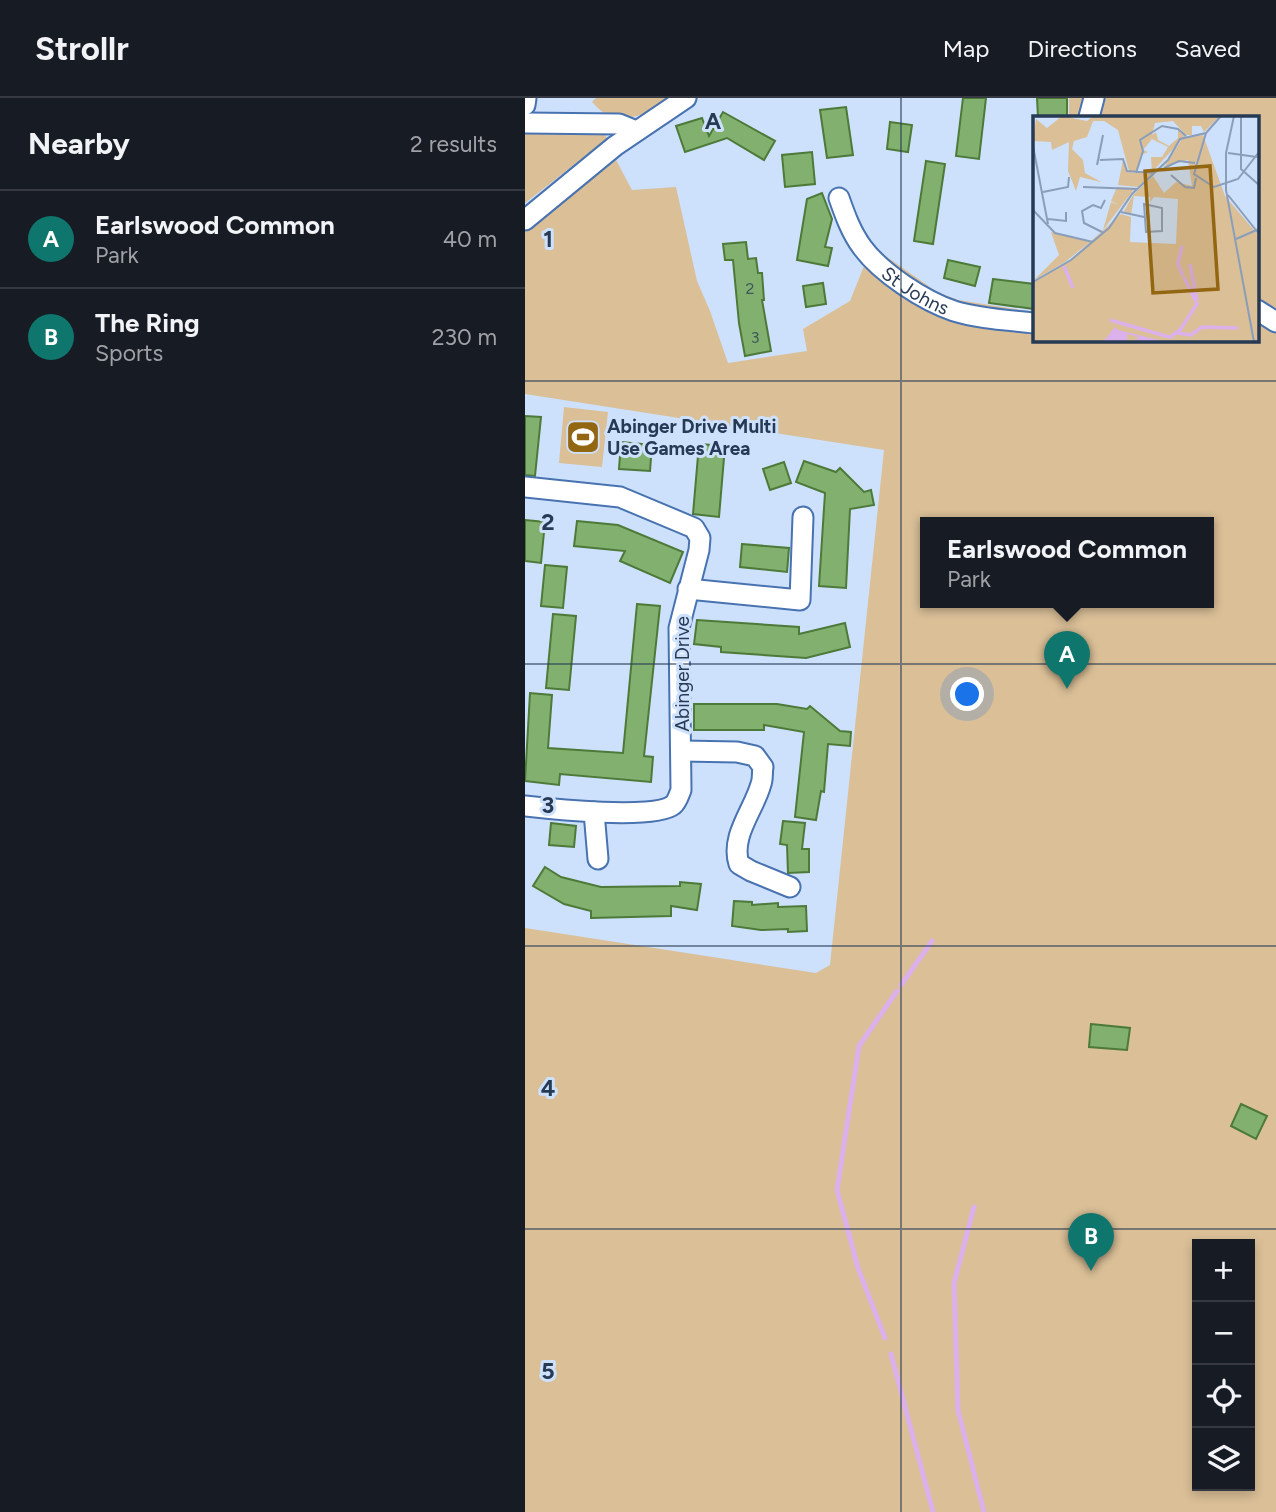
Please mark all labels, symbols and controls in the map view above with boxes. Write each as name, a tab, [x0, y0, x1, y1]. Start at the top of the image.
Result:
text: Strollr	[35, 29, 129, 68]
text: Map	[943, 34, 989, 63]
text: Directions	[1027, 34, 1137, 63]
text: Saved	[1175, 34, 1241, 63]
text: A	[705, 107, 722, 135]
inset map	[1033, 116, 1259, 341]
text: Nearby	[28, 125, 130, 162]
text: 2 results	[410, 130, 497, 158]
text: Earlswood Common	[95, 209, 335, 241]
text: A	[43, 225, 59, 253]
text: 40 m	[443, 225, 497, 253]
text: 1	[543, 225, 553, 253]
text: Park	[95, 241, 139, 269]
street label: St Johns	[877, 262, 952, 320]
house number: 2	[746, 279, 754, 298]
text: The Ring	[95, 307, 200, 339]
text: B	[44, 323, 58, 351]
text: 230 m	[432, 323, 497, 351]
house number: 3	[751, 328, 759, 347]
text: Sports	[95, 339, 163, 367]
place label: Abinger Drive Multi Use Games Area	[607, 415, 776, 460]
sports icon: Abinger Drive Multi Use Games Area	[564, 418, 602, 456]
text: 2	[541, 508, 555, 536]
popup	[920, 517, 1214, 608]
text: Earlswood Common	[947, 533, 1187, 565]
text: Park	[947, 565, 991, 593]
street label: Abinger Drive	[671, 616, 694, 732]
pin: A	[1044, 631, 1090, 689]
your location	[950, 677, 984, 711]
text: 3	[542, 791, 554, 819]
text: 4	[541, 1074, 555, 1102]
pin: B	[1068, 1213, 1114, 1271]
map controls	[1192, 1239, 1255, 1491]
button: +	[1192, 1239, 1255, 1302]
button: −	[1192, 1302, 1255, 1365]
text: 5	[541, 1357, 555, 1385]
button: locate	[1192, 1365, 1255, 1428]
button: layers	[1192, 1428, 1255, 1491]

